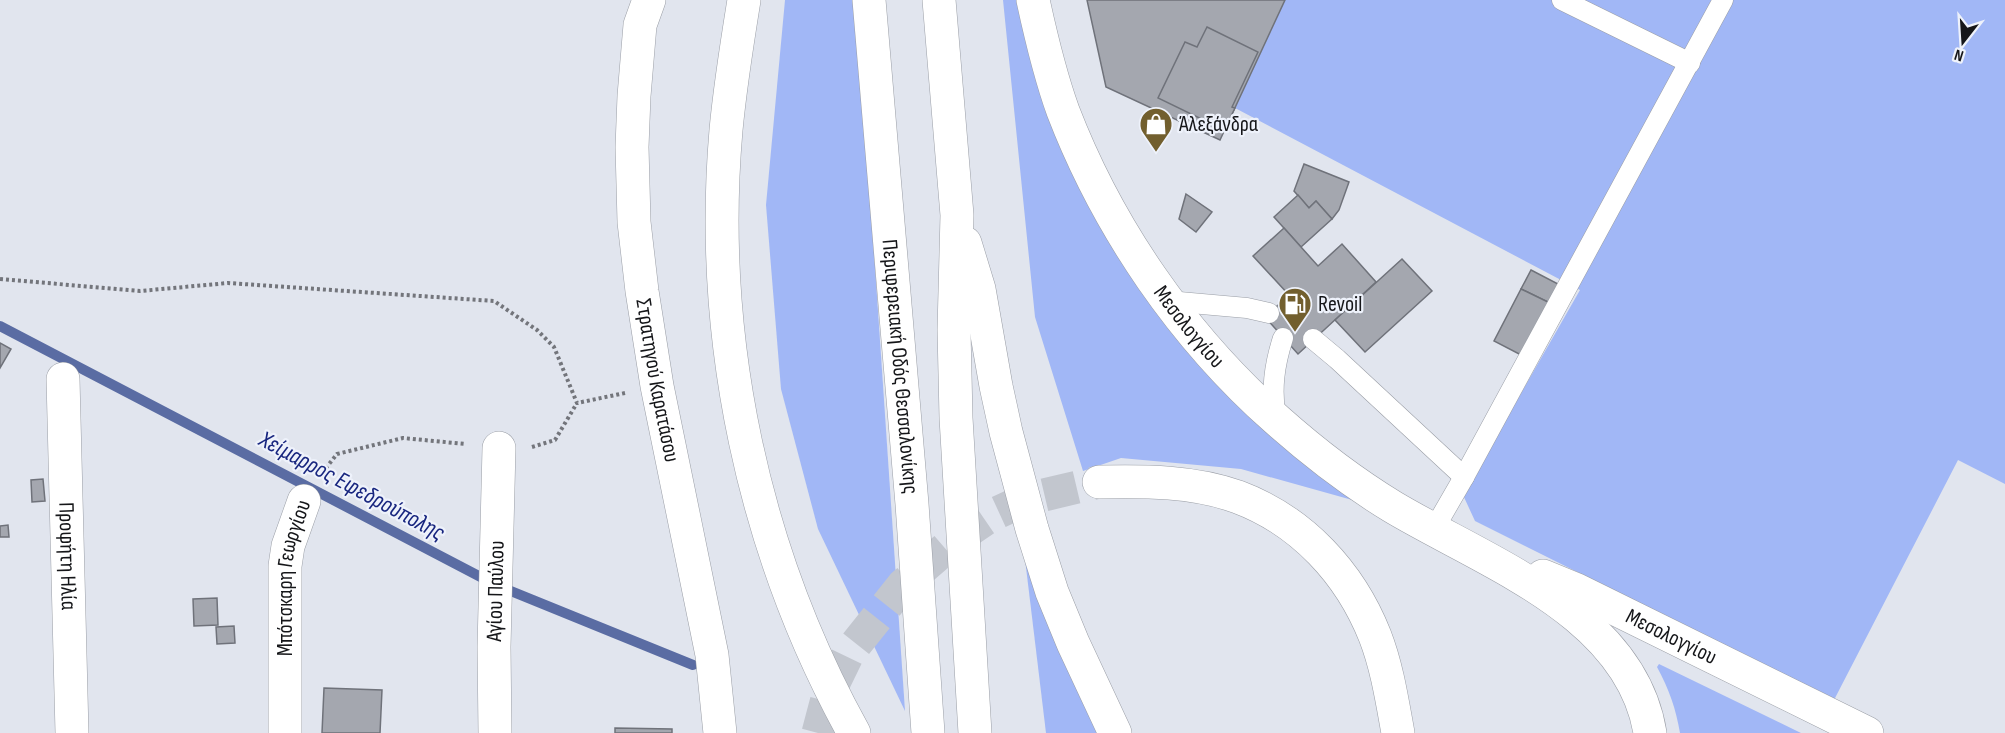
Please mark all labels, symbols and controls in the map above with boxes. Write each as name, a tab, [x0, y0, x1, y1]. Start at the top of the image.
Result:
north arrow	[1933, 12, 1993, 72]
text: N	[1952, 45, 1966, 65]
shop icon: Άλεξάνδρα	[1138, 106, 1174, 153]
place label: Άλεξάνδρα	[1179, 111, 1259, 138]
street label: Περιφερειακή Οδός Θεσσαλονίκης	[876, 238, 925, 495]
street label: Μεσολογγίου	[1148, 280, 1230, 374]
fuel station icon: Revoil	[1277, 286, 1313, 333]
place label: Revoil	[1318, 291, 1362, 318]
street label: Στρατηγού Καρατάσου	[630, 297, 686, 464]
water label: Χείμαρρος Εφεδρούπολης	[253, 424, 450, 548]
street label: Μπότσκαρη Γεωργίου	[271, 496, 317, 656]
street label: Προφήτη Ηλία	[53, 502, 82, 611]
street label: Αγίου Παύλου	[481, 540, 510, 643]
street label: Μεσολογγίου	[1621, 603, 1721, 670]

